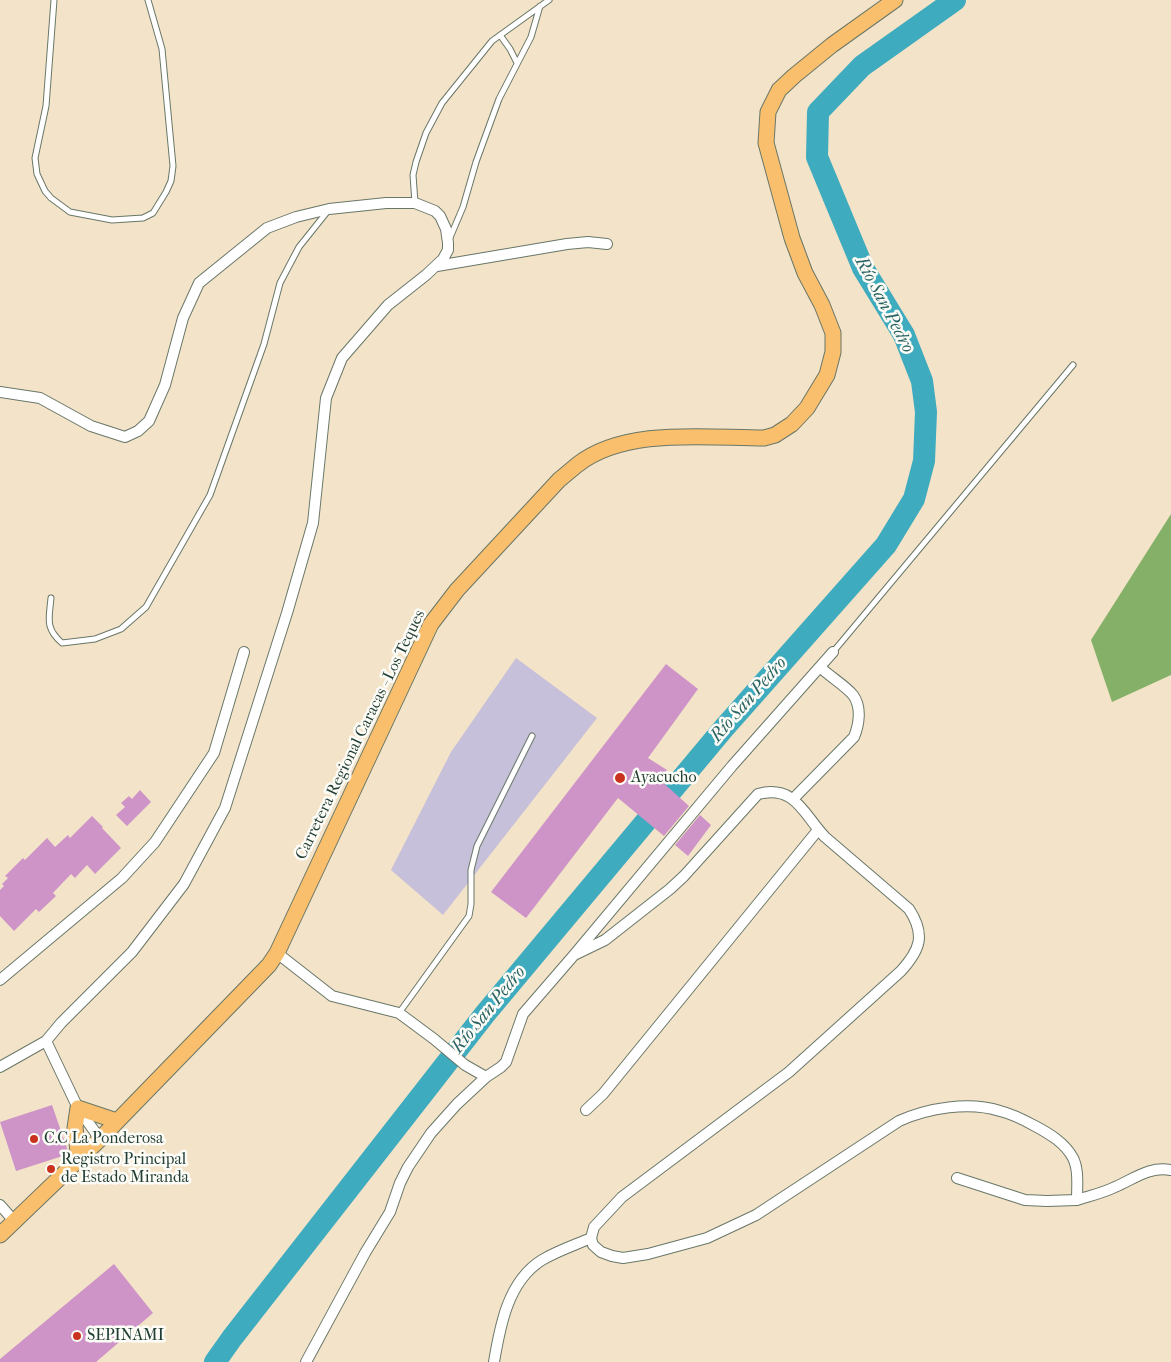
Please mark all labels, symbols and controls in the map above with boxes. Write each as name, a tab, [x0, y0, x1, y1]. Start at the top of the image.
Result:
water label: Río San Pedro	[850, 253, 918, 357]
street label: Carretera Regional Caracas - Los Teques	[292, 607, 430, 863]
water label: Río San Pedro	[706, 653, 792, 747]
place label: Ayacucho	[631, 768, 696, 788]
marker: Ayacucho	[613, 771, 627, 785]
water label: Río San Pedro	[447, 962, 531, 1058]
place label: C.C La Ponderosa	[44, 1129, 163, 1149]
marker: C.C La Ponderosa	[28, 1133, 40, 1145]
place label: Registro Principal de Estado Miranda	[61, 1150, 189, 1188]
marker: Registro Principal de Estado Miranda	[45, 1163, 57, 1175]
place label: SEPINAMI	[87, 1326, 164, 1346]
marker: SEPINAMI	[71, 1330, 83, 1342]

